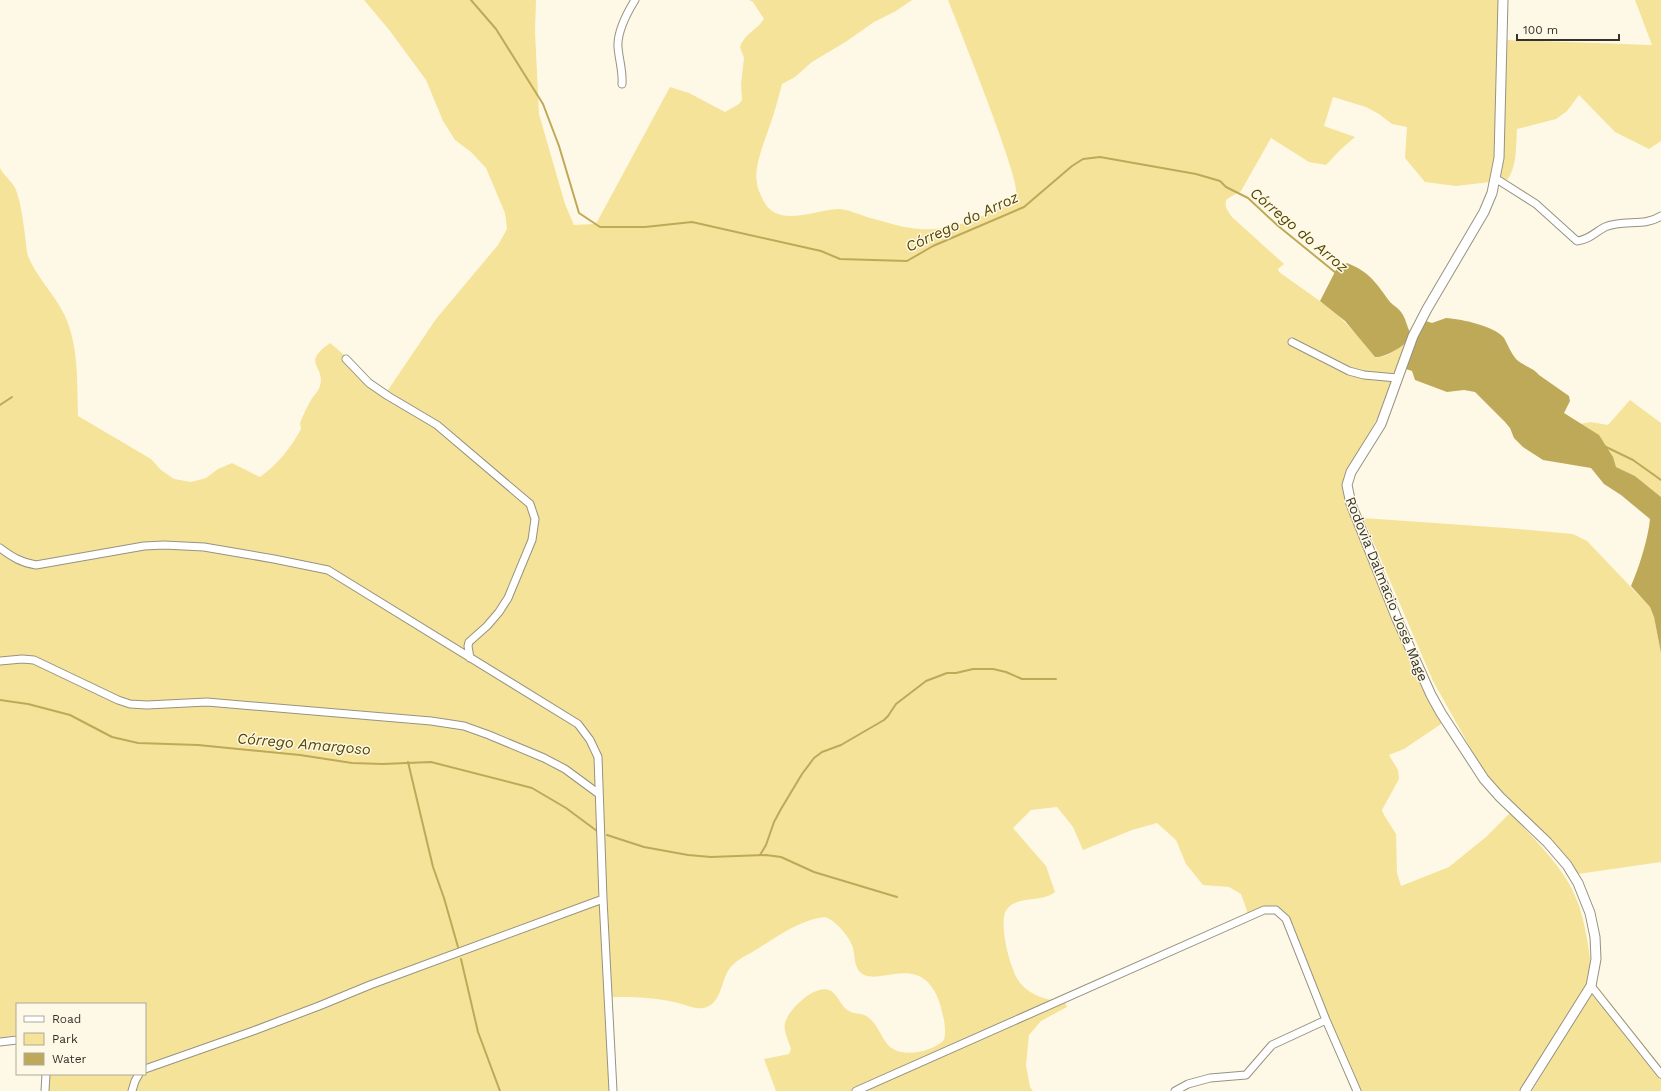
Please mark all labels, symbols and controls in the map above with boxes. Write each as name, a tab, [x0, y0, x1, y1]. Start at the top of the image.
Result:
scale bar	[1517, 16, 1619, 42]
text: 100 m	[1523, 23, 1558, 37]
water label: Córrego do Arroz	[1246, 184, 1352, 276]
water label: Córrego do Arroz	[903, 188, 1021, 256]
street label: Rodovia Dalmacio José Mage	[1343, 494, 1431, 684]
water label: Córrego Amargoso	[236, 729, 372, 759]
legend	[16, 1003, 146, 1075]
text: Road	[52, 1012, 81, 1026]
text: Park	[52, 1032, 78, 1046]
text: Water	[52, 1052, 87, 1066]

